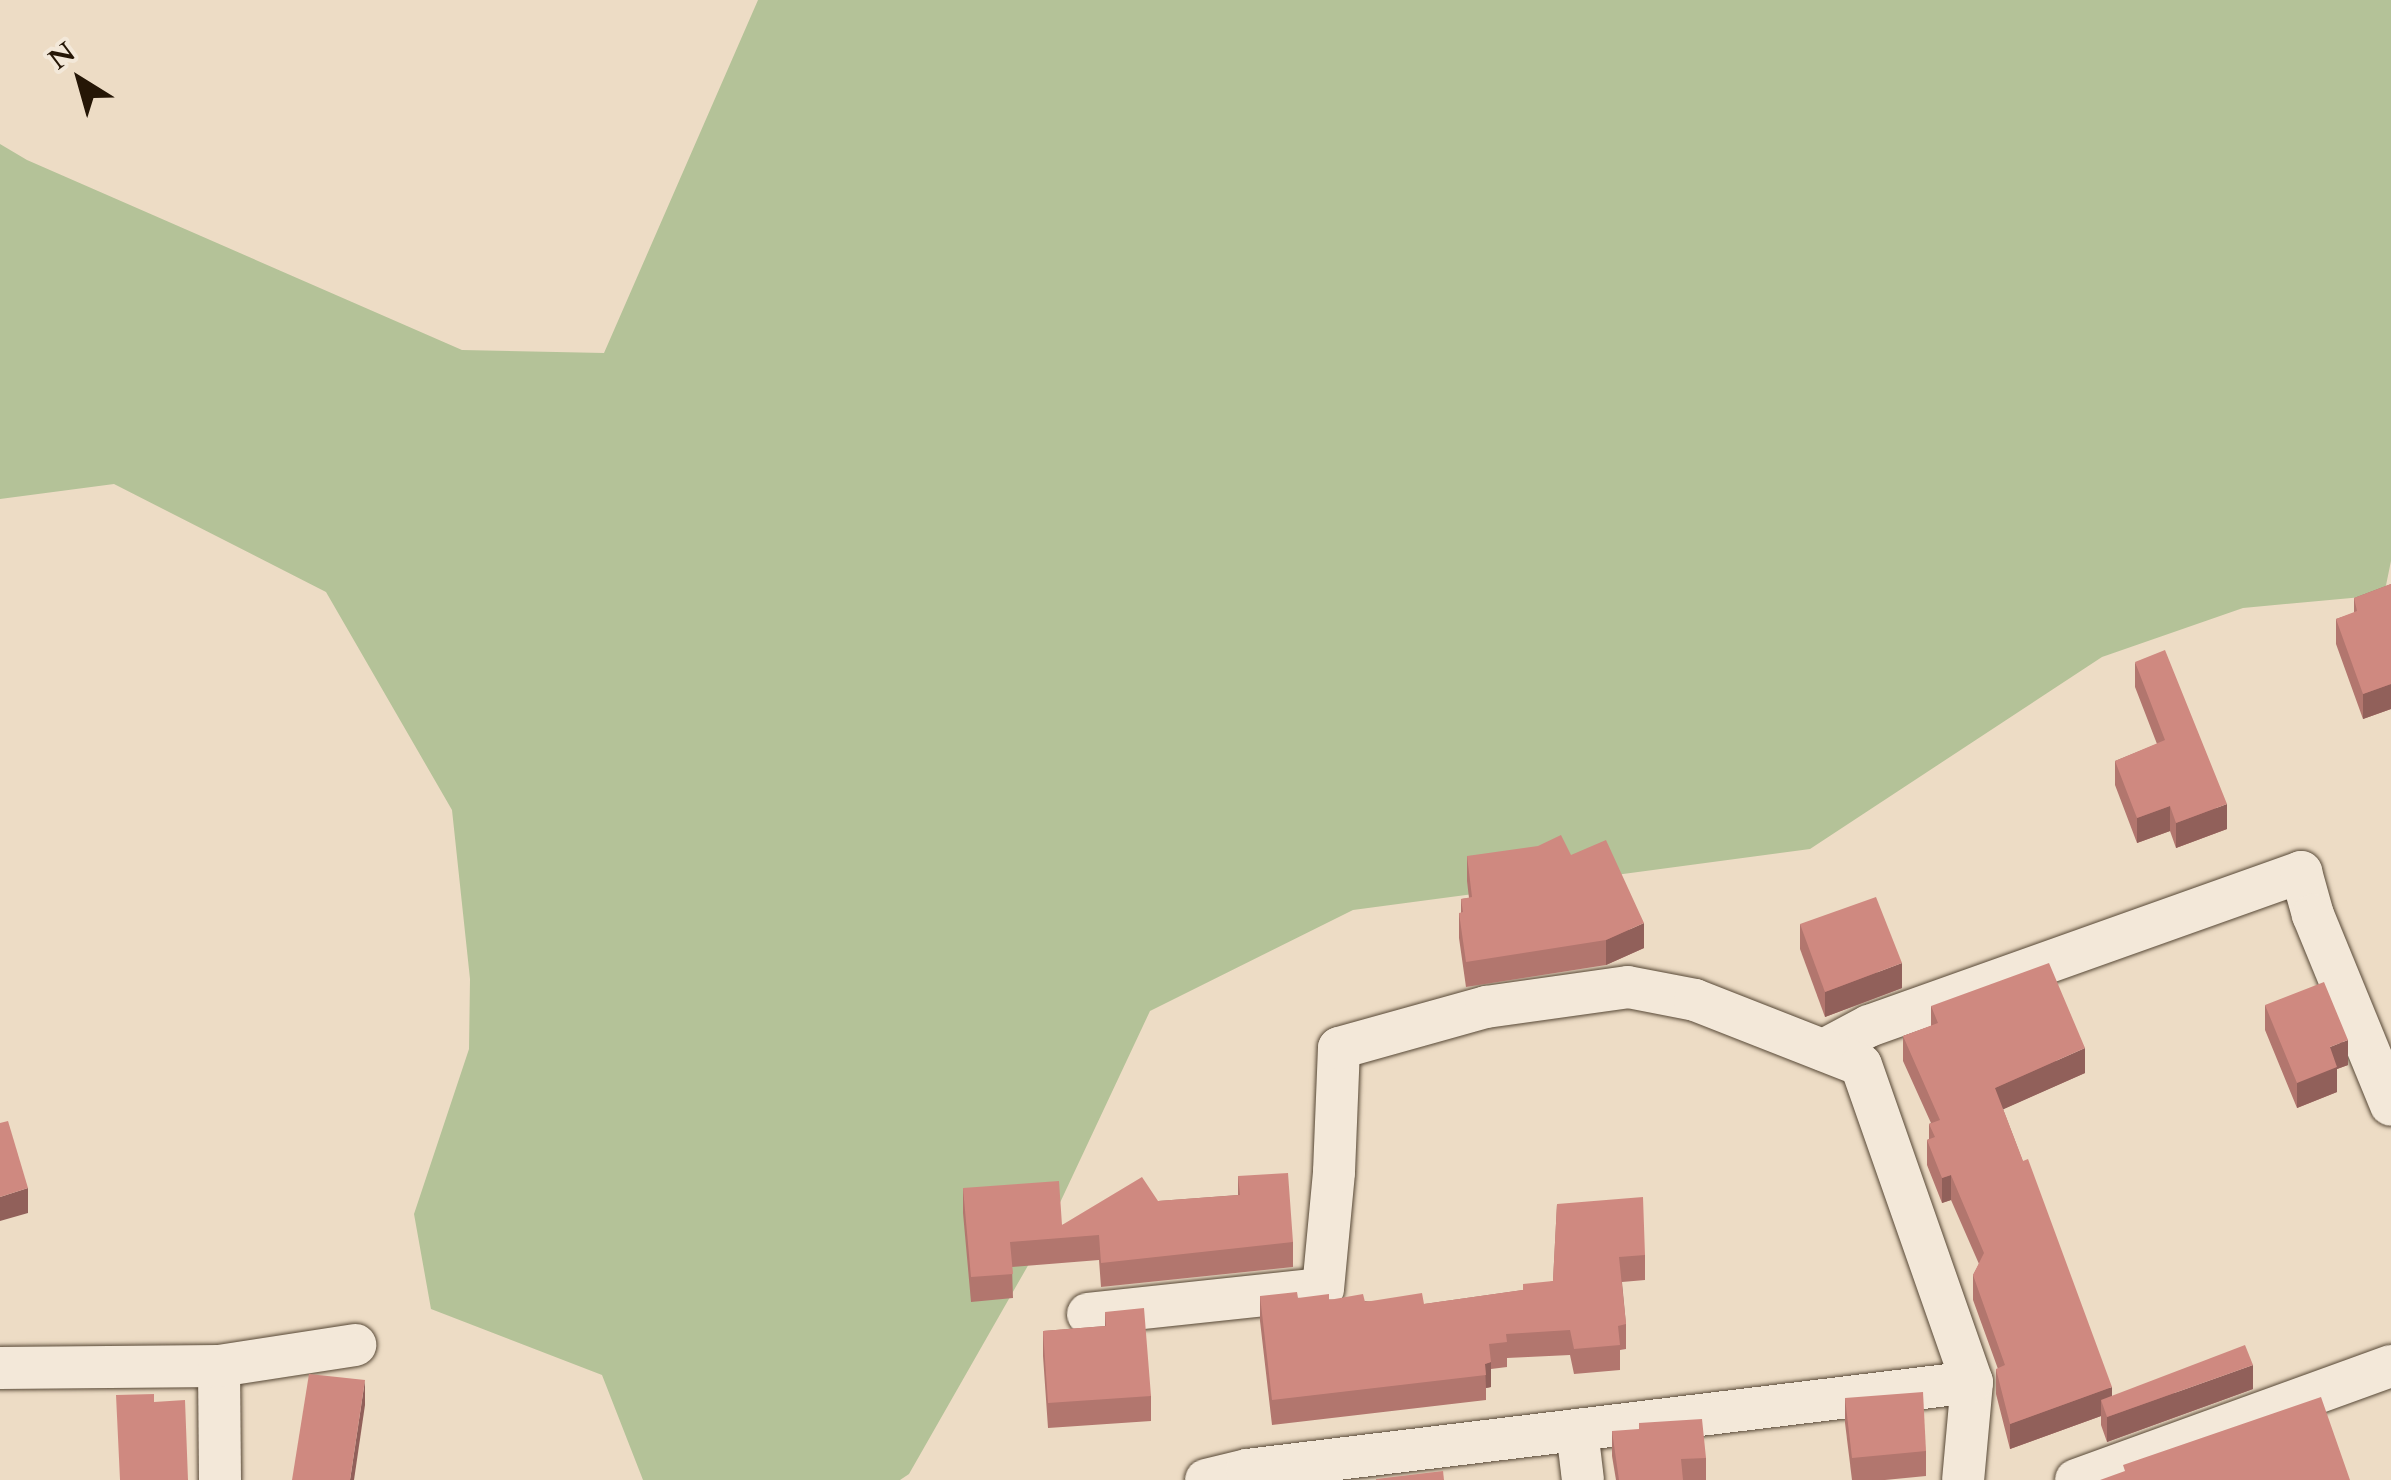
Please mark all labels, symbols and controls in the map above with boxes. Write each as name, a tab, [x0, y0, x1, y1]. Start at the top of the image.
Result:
north arrow	[30, 30, 130, 130]
text: N	[41, 34, 83, 79]

